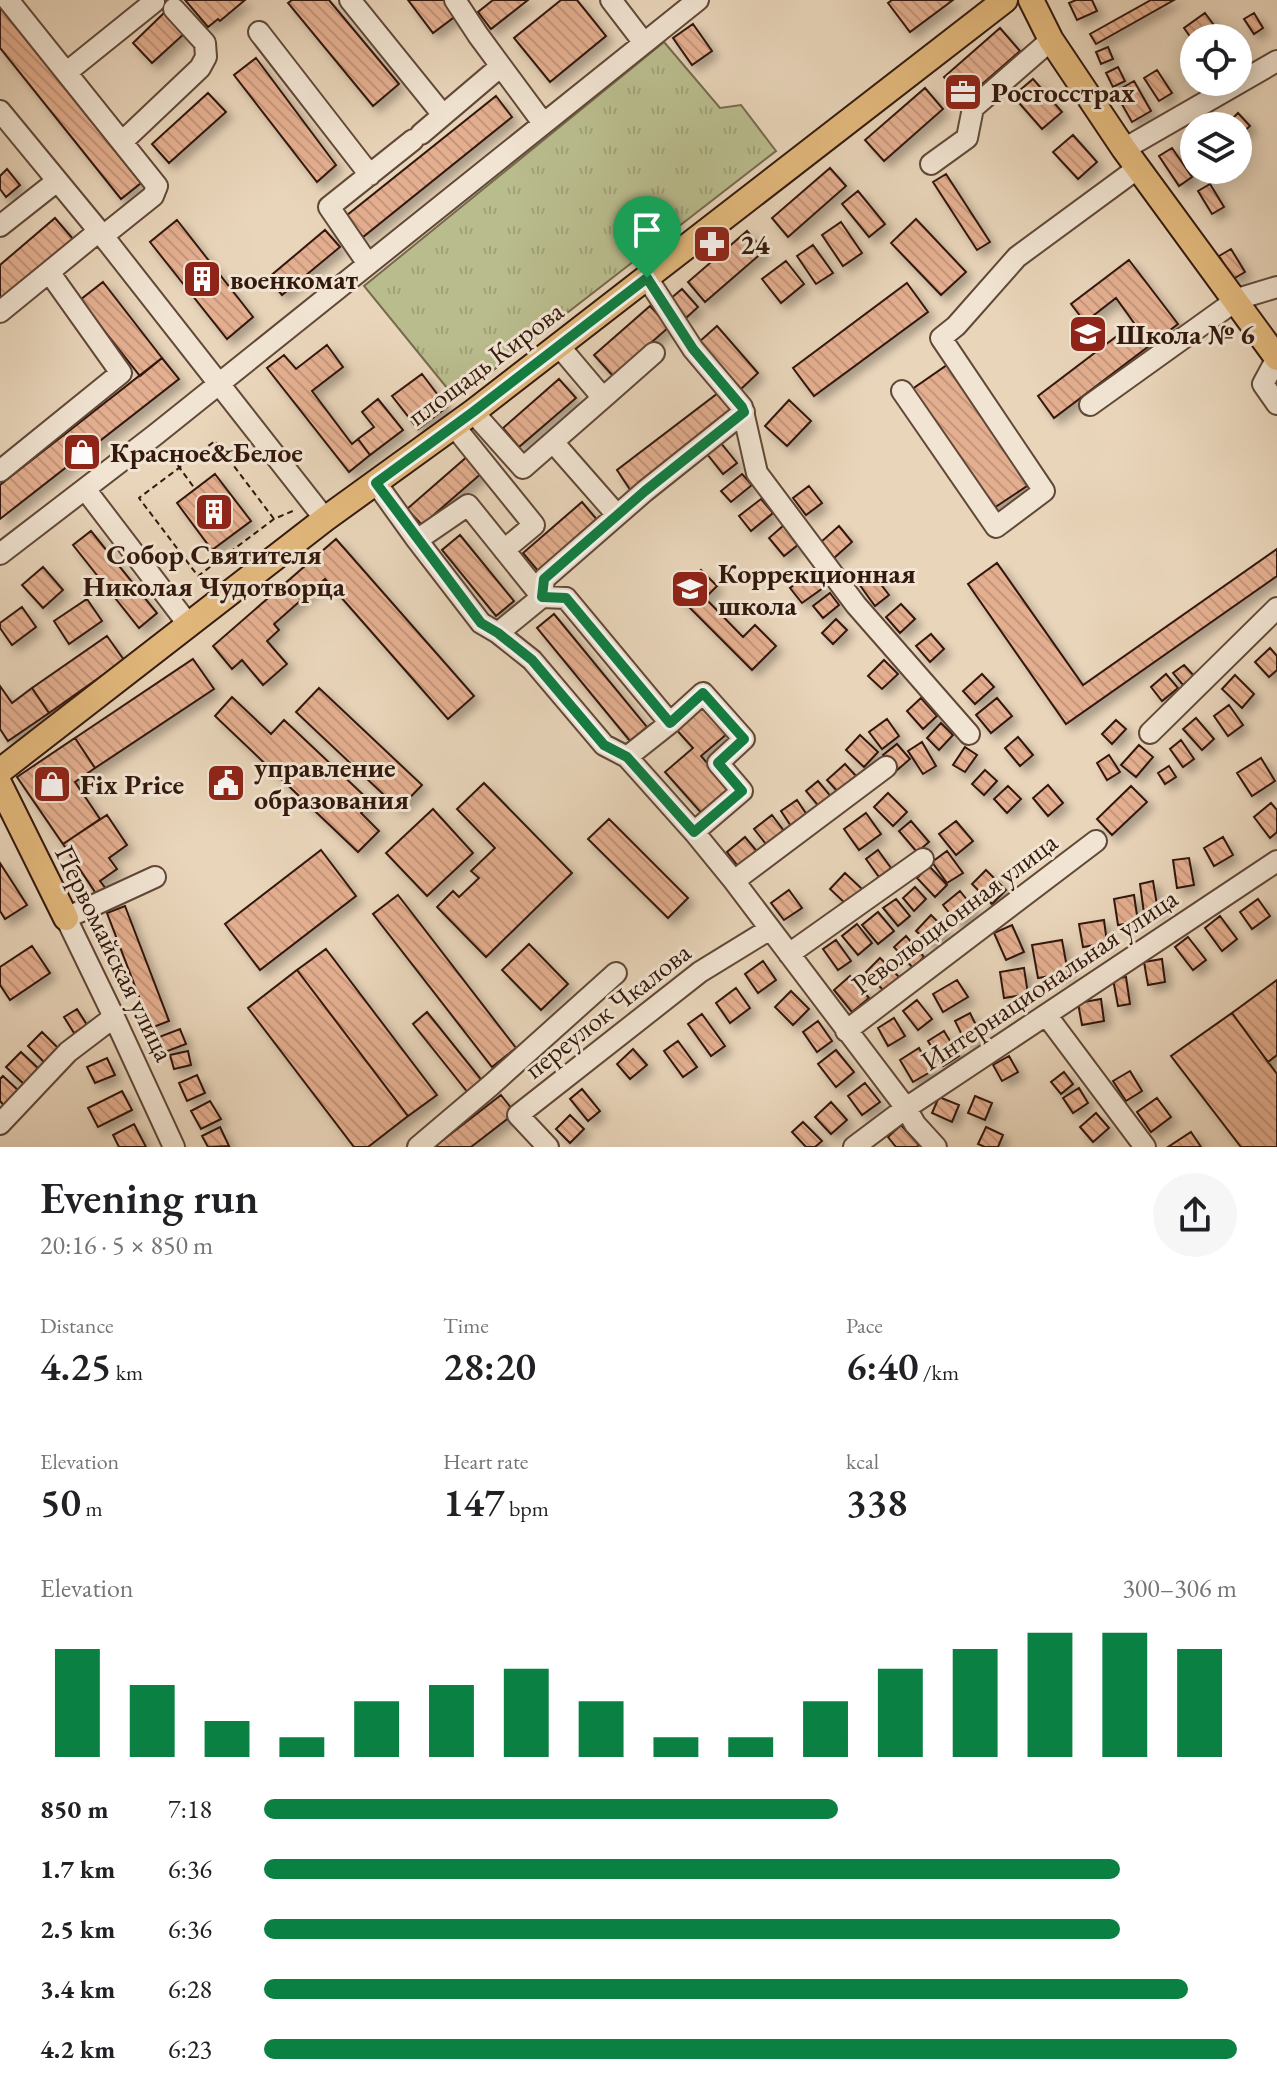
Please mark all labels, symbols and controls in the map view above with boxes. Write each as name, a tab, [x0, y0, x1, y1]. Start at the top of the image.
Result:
map controls	[1180, 24, 1252, 184]
button: locate	[1180, 24, 1252, 96]
office icon: Росгосстрах	[942, 71, 984, 113]
place label: Росгосстрах	[991, 74, 1135, 110]
button: layers	[1180, 112, 1252, 184]
pin	[613, 196, 681, 278]
icon: arrive	[625, 208, 669, 252]
pharmacy icon: 24	[691, 223, 733, 265]
place label: 24	[740, 226, 771, 262]
building icon: военкомат	[181, 258, 223, 300]
place label: военкомат	[230, 261, 358, 297]
street label: площадь Кирова	[400, 292, 571, 433]
school or university icon: Школа № 6	[1067, 313, 1109, 355]
place label: Школа № 6	[1116, 316, 1255, 352]
shop icon: Красное&Белое	[61, 431, 103, 473]
place label: Красное&Белое	[110, 434, 303, 470]
building icon: Собор Святителя Николая Чудотворца	[193, 491, 235, 533]
place label: Собор Святителя Николая Чудотворца	[83, 536, 346, 604]
place label: Коррекционная школа	[718, 555, 916, 623]
school or university icon: Коррекционная школа	[669, 568, 711, 610]
place label: управление образования	[254, 749, 409, 817]
public building icon: управление образования	[205, 762, 247, 804]
shop icon: Fix Price	[31, 763, 73, 805]
place label: Fix Price	[80, 766, 184, 802]
street label: Революционная улица	[844, 823, 1065, 1002]
street label: Первомайская улица	[47, 839, 183, 1068]
street label: Интернациональная улица	[914, 879, 1185, 1078]
street label: переулок Чкалова	[516, 933, 698, 1086]
text: Evening run	[40, 1169, 259, 1226]
button: share	[1153, 1173, 1237, 1257]
text: 20:16 · 5 × 850 m	[40, 1228, 213, 1262]
text: Distance	[40, 1311, 113, 1340]
text: Time	[443, 1311, 489, 1340]
text: Pace	[846, 1311, 883, 1340]
text: 4.25	[40, 1340, 111, 1392]
text: 28:20	[443, 1340, 536, 1392]
text: 6:40	[846, 1340, 918, 1392]
text: km	[111, 1358, 143, 1387]
text: /km	[918, 1358, 959, 1387]
text: Elevation	[40, 1447, 119, 1476]
text: Heart rate	[443, 1447, 528, 1476]
text: kcal	[846, 1447, 879, 1476]
text: 50	[40, 1476, 81, 1528]
text: 147	[443, 1476, 505, 1528]
text: 338	[846, 1476, 908, 1528]
text: m	[81, 1494, 103, 1523]
text: bpm	[505, 1494, 549, 1523]
text: Elevation	[40, 1571, 134, 1605]
text: 300–306 m	[1122, 1571, 1237, 1605]
text: 850 m	[40, 1792, 108, 1826]
text: 7:18	[168, 1792, 212, 1826]
text: 1.7 km	[40, 1852, 115, 1886]
text: 6:36	[168, 1852, 212, 1886]
text: 2.5 km	[40, 1912, 115, 1946]
text: 6:36	[168, 1912, 212, 1946]
text: 3.4 km	[40, 1972, 115, 2006]
text: 6:28	[168, 1972, 212, 2006]
text: 4.2 km	[40, 2032, 115, 2066]
text: 6:23	[168, 2032, 212, 2066]

